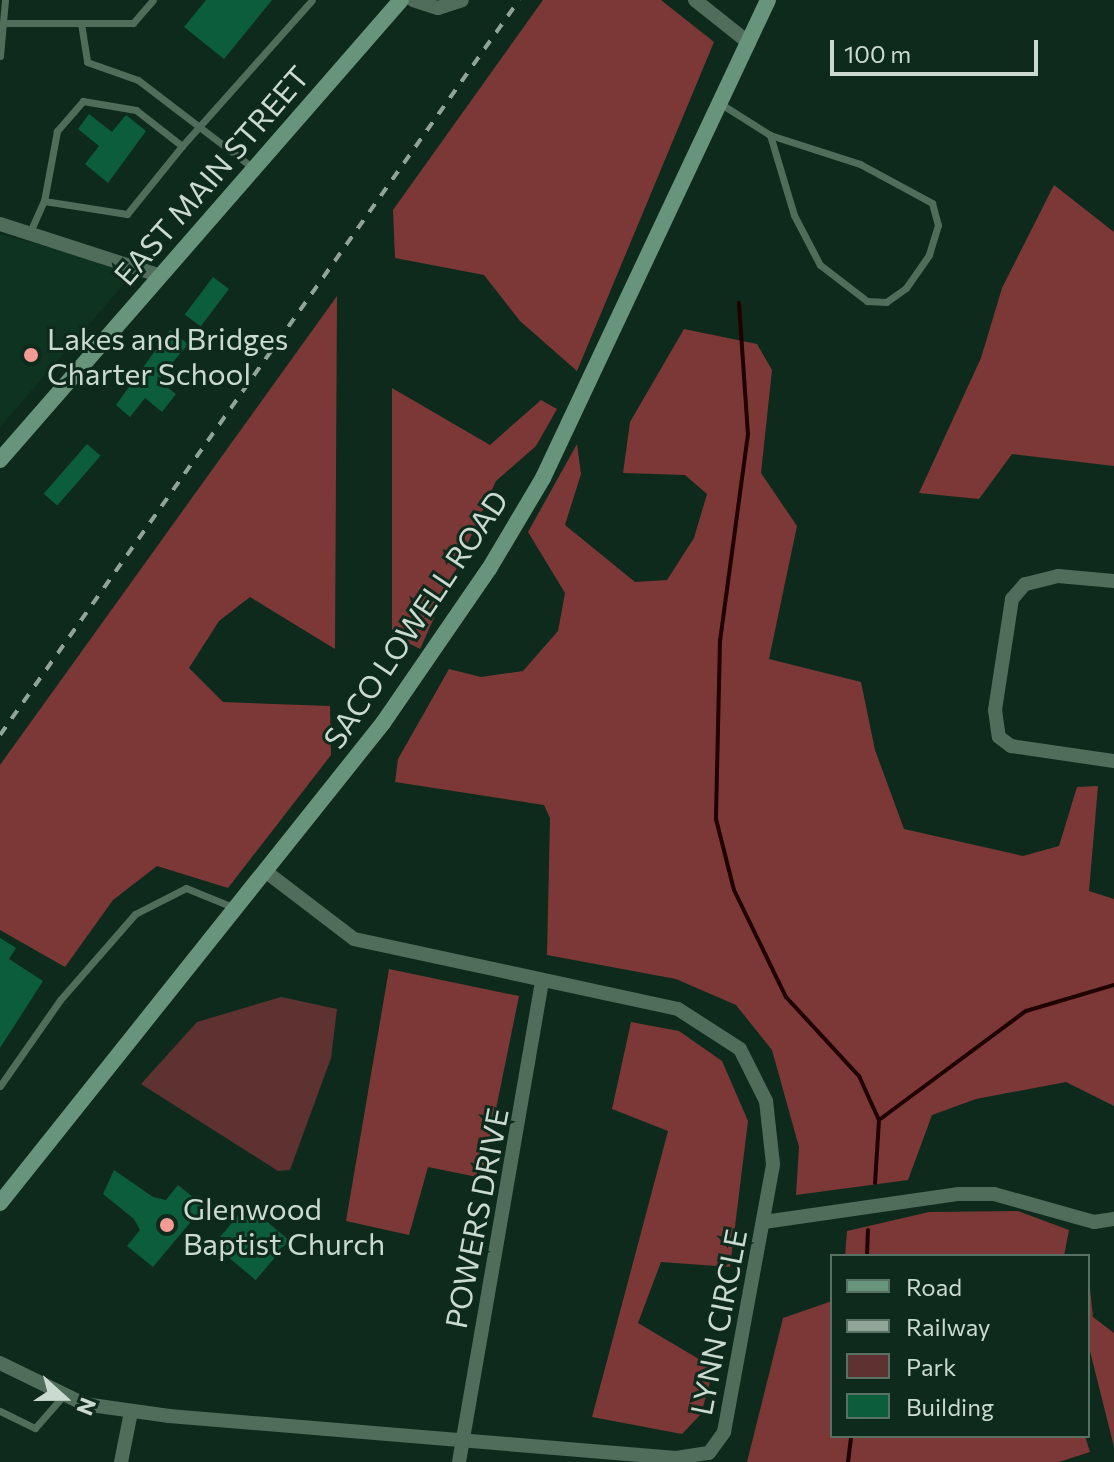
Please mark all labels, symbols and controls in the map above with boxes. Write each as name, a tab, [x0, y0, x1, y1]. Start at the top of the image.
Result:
scale bar	[834, 24, 1042, 74]
text: 100 m	[844, 39, 911, 68]
street label: EAST MAIN STREET	[106, 58, 316, 292]
place label: Lakes and Bridges Charter School	[47, 320, 288, 390]
marker: Lakes and Bridges Charter School	[22, 346, 40, 364]
street label: SACO LOWELL ROAD	[315, 483, 515, 755]
street label: POWERS DRIVE	[437, 1105, 515, 1331]
place label: Glenwood Baptist Church	[183, 1190, 385, 1260]
marker: Glenwood Baptist Church	[158, 1216, 176, 1234]
street label: LYNN CIRCLE	[682, 1226, 754, 1418]
legend	[830, 1254, 1090, 1438]
text: Road	[906, 1272, 962, 1301]
text: Railway	[906, 1312, 991, 1341]
text: Park	[906, 1352, 956, 1381]
north arrow	[24, 1358, 104, 1438]
text: Building	[906, 1392, 994, 1421]
text: N	[71, 1394, 102, 1419]

